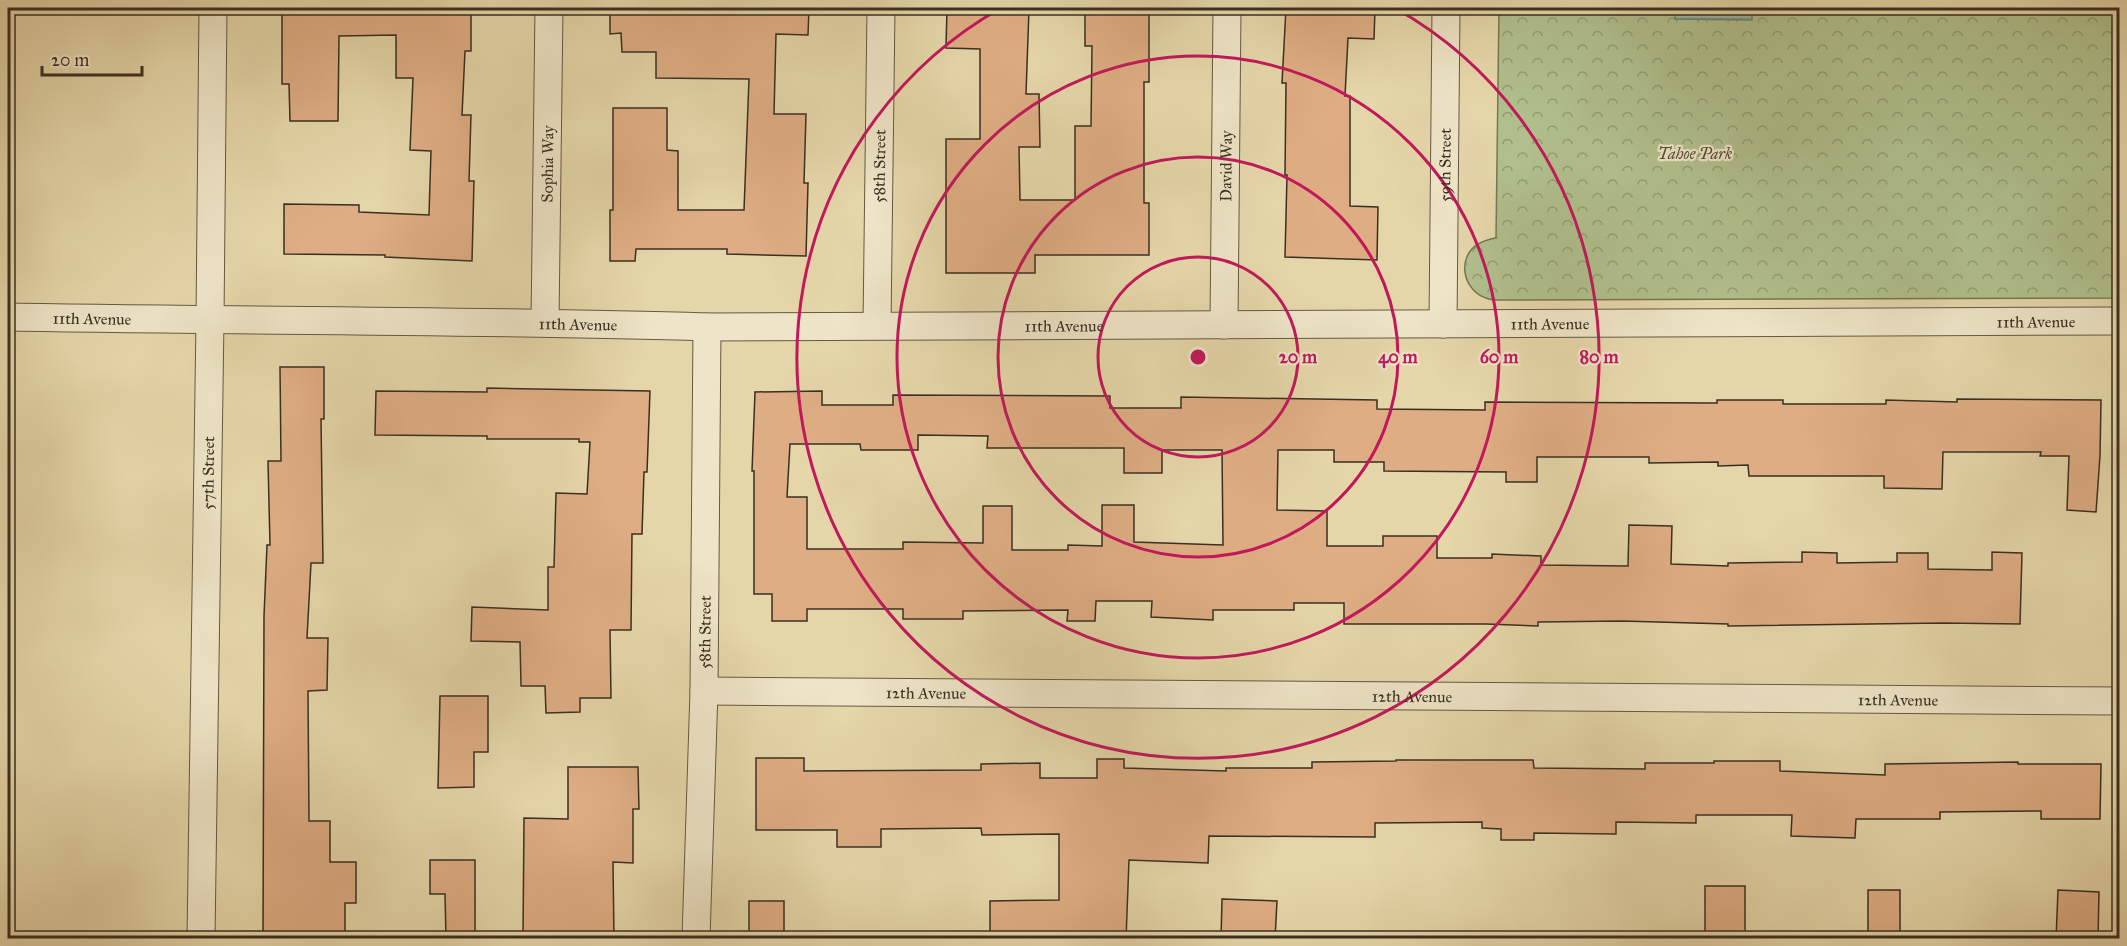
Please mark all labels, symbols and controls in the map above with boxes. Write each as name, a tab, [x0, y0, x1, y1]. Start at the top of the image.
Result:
scale bar	[42, 39, 142, 77]
text: 20 m	[51, 49, 89, 71]
street label: Sophia Way	[537, 125, 557, 203]
street label: 59th Street	[1435, 128, 1454, 202]
street label: 58th Street	[869, 129, 889, 203]
street label: David Way	[1216, 130, 1235, 202]
park label: Tahoe Park	[1658, 144, 1732, 163]
street label: 11th Avenue	[52, 308, 132, 328]
street label: 11th Avenue	[1996, 312, 2076, 331]
street label: 11th Avenue	[538, 314, 618, 334]
street label: 11th Avenue	[1510, 314, 1590, 333]
street label: 11th Avenue	[1025, 316, 1104, 335]
text: 20 m	[1279, 346, 1318, 368]
text: 40 m	[1378, 346, 1419, 369]
text: 60 m	[1480, 346, 1519, 368]
text: 80 m	[1579, 346, 1619, 368]
centre of rings	[1188, 347, 1208, 367]
street label: 57th Street	[198, 436, 218, 510]
street label: 58th Street	[695, 595, 714, 669]
street label: 12th Avenue	[886, 683, 967, 702]
street label: 12th Avenue	[1372, 686, 1453, 706]
street label: 12th Avenue	[1858, 690, 1939, 709]

